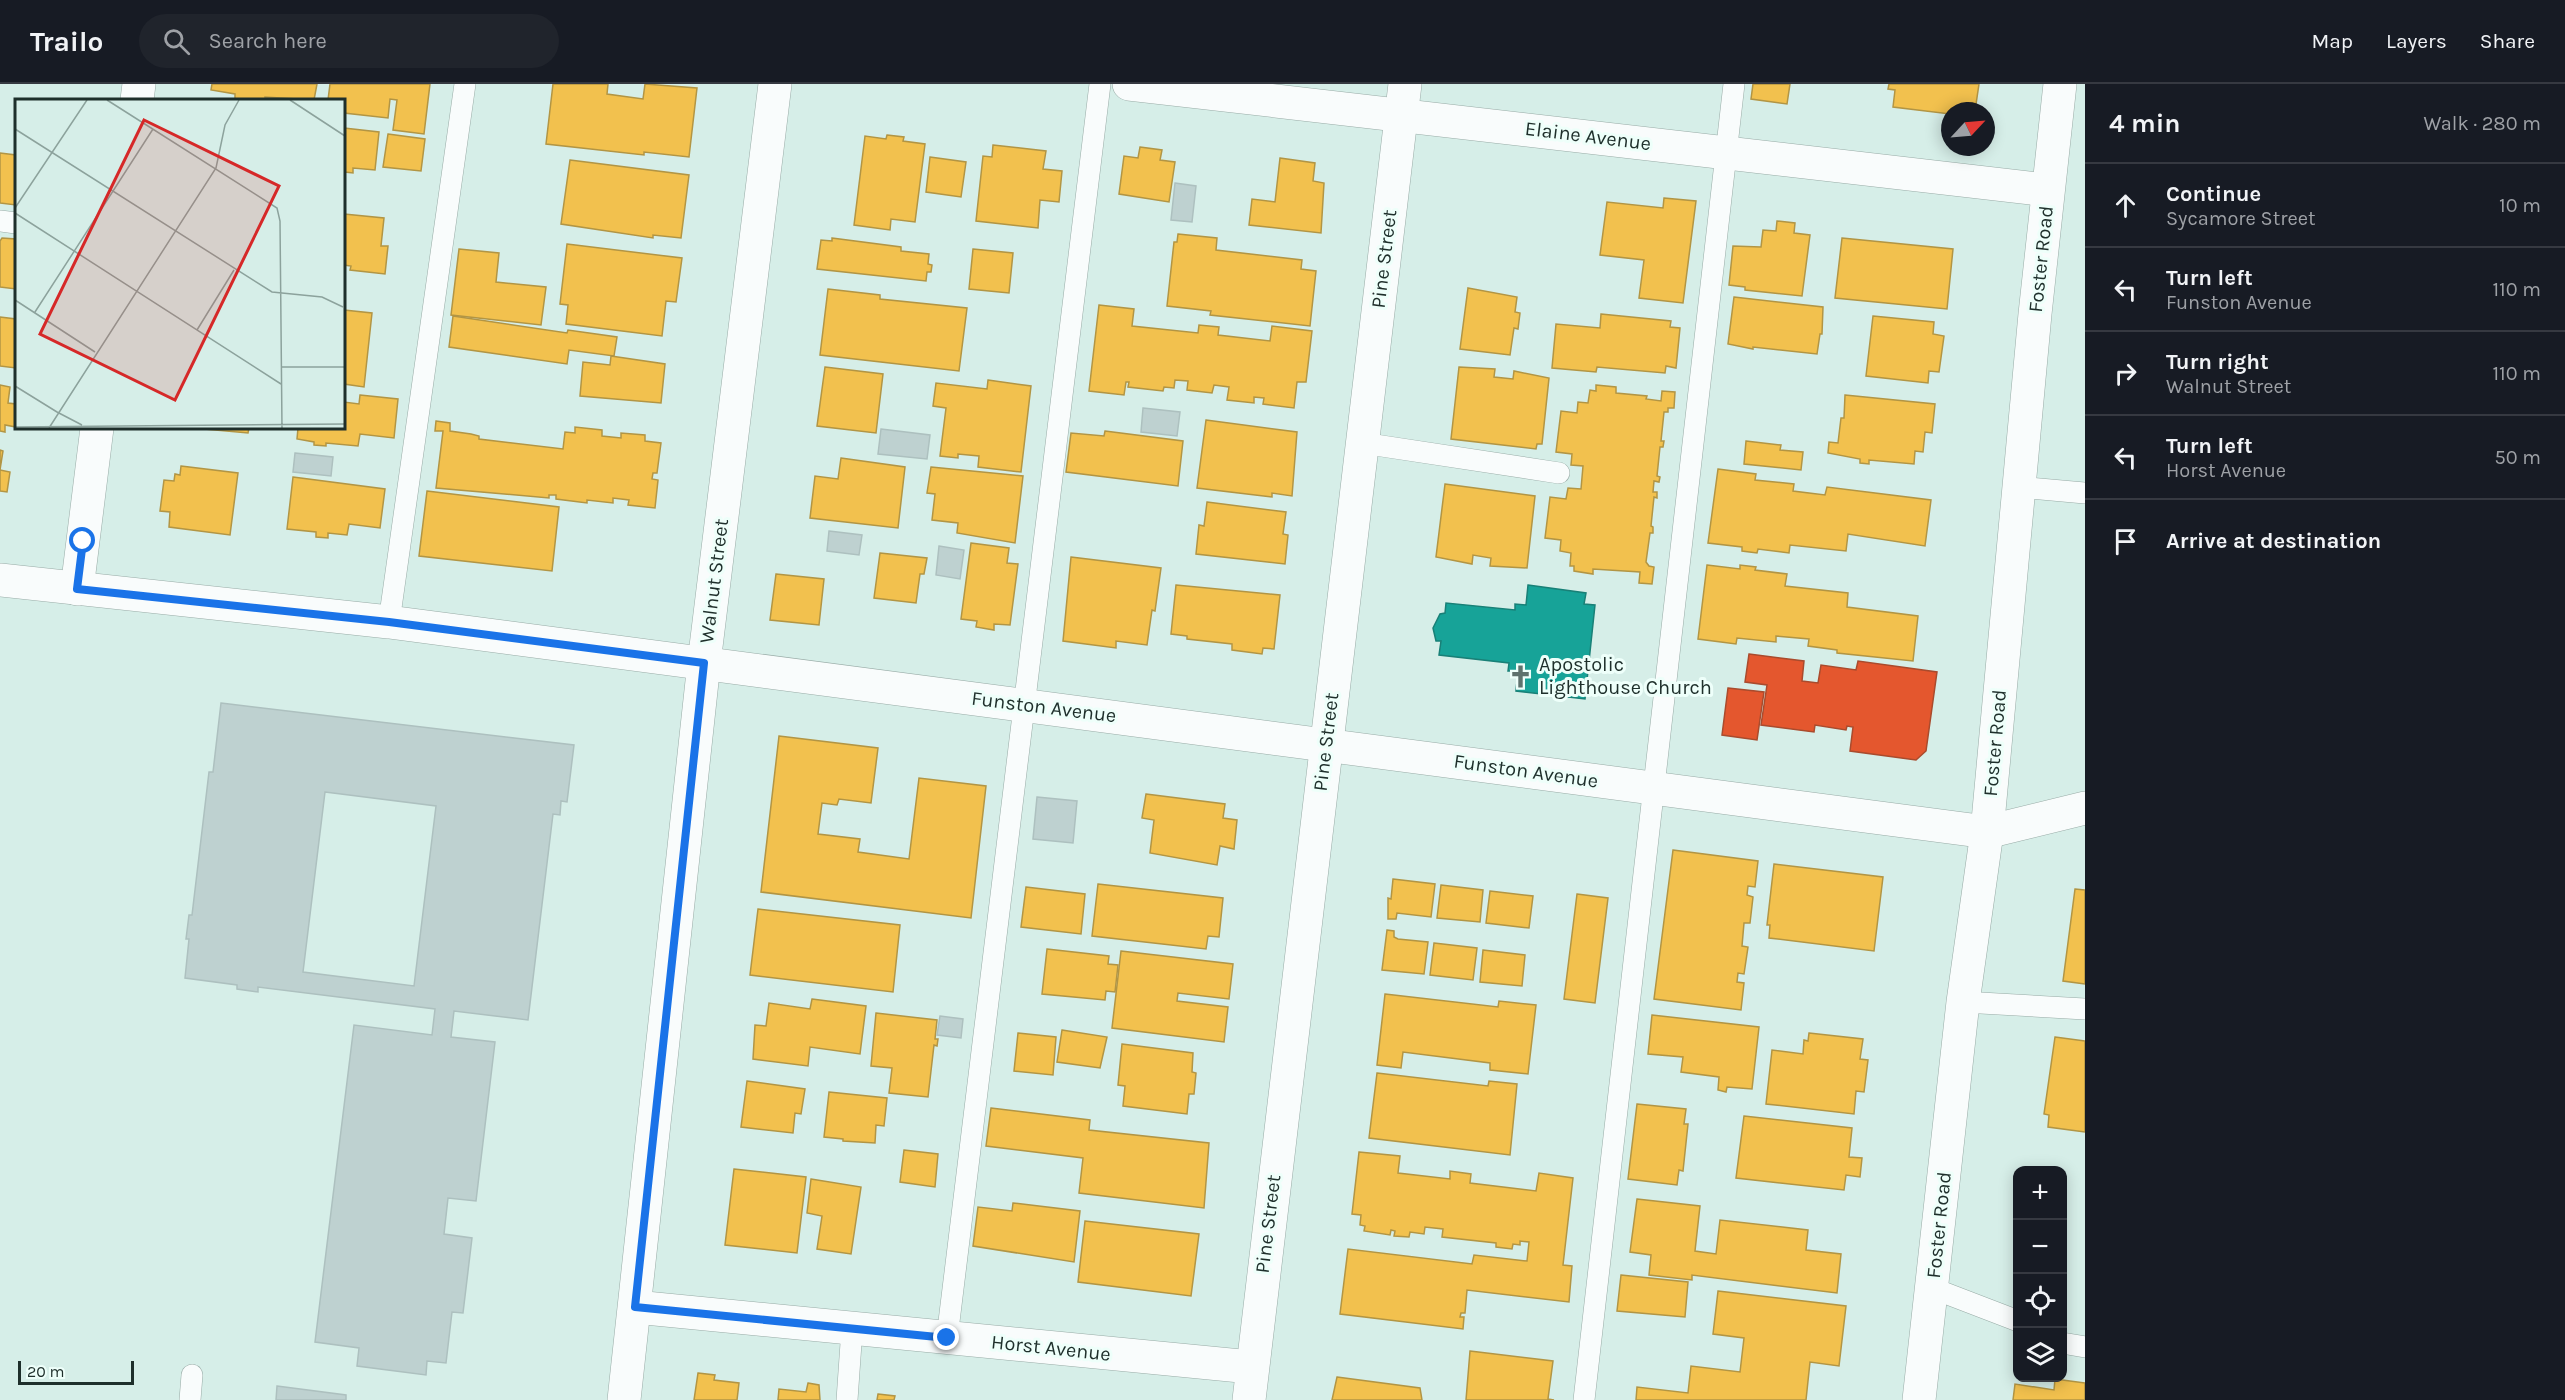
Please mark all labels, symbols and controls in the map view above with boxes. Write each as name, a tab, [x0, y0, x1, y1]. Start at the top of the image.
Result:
search box	[139, 14, 559, 68]
text: Trailo	[30, 25, 103, 58]
icon: search	[160, 25, 193, 58]
text: Search here	[208, 28, 327, 54]
text: Map	[2311, 29, 2353, 53]
text: Layers	[2386, 29, 2447, 53]
text: Share	[2480, 29, 2535, 53]
inset map	[15, 99, 345, 429]
north arrow	[1941, 102, 1995, 156]
text: 4 min	[2109, 108, 2180, 139]
text: Walk · 280 m	[2424, 112, 2541, 135]
street label: Elaine Avenue	[1524, 117, 1652, 155]
text: Continue	[2166, 181, 2261, 207]
icon: ahead	[2109, 189, 2142, 222]
text: 10 m	[2499, 194, 2541, 217]
street label: Foster Road	[2024, 205, 2058, 313]
text: Sycamore Street	[2166, 207, 2316, 230]
street label: Pine Street	[1367, 208, 1402, 310]
text: Turn left	[2166, 265, 2253, 291]
icon: left	[2109, 273, 2142, 306]
text: 110 m	[2492, 278, 2541, 301]
text: Funston Avenue	[2166, 291, 2312, 314]
text: Turn right	[2166, 349, 2269, 375]
icon: right	[2109, 357, 2142, 390]
text: 110 m	[2492, 362, 2541, 385]
text: Walnut Street	[2166, 375, 2291, 398]
text: Turn left	[2166, 433, 2253, 459]
icon: left	[2109, 441, 2142, 474]
text: 50 m	[2494, 446, 2541, 469]
text: Horst Avenue	[2166, 459, 2286, 482]
street label: Walnut Street	[695, 517, 733, 645]
icon: arrive	[2109, 525, 2142, 558]
route start	[69, 527, 95, 553]
text: Arrive at destination	[2166, 528, 2381, 554]
place label: Apostolic Lighthouse Church	[1539, 653, 1712, 699]
church icon: Apostolic Lighthouse Church	[1508, 663, 1534, 689]
street label: Funston Avenue	[970, 687, 1118, 727]
street label: Foster Road	[1979, 689, 2011, 797]
street label: Pine Street	[1309, 691, 1344, 793]
street label: Funston Avenue	[1452, 749, 1600, 793]
map controls	[2013, 1166, 2067, 1382]
button: +	[2013, 1166, 2067, 1220]
street label: Foster Road	[1922, 1171, 1956, 1279]
street label: Pine Street	[1251, 1173, 1286, 1275]
button: −	[2013, 1220, 2067, 1274]
button: locate	[2013, 1274, 2067, 1328]
route end	[933, 1324, 959, 1350]
button: layers	[2013, 1328, 2067, 1382]
street label: Horst Avenue	[990, 1330, 1112, 1366]
scale bar	[18, 1358, 134, 1386]
text: 20 m	[27, 1362, 65, 1381]

